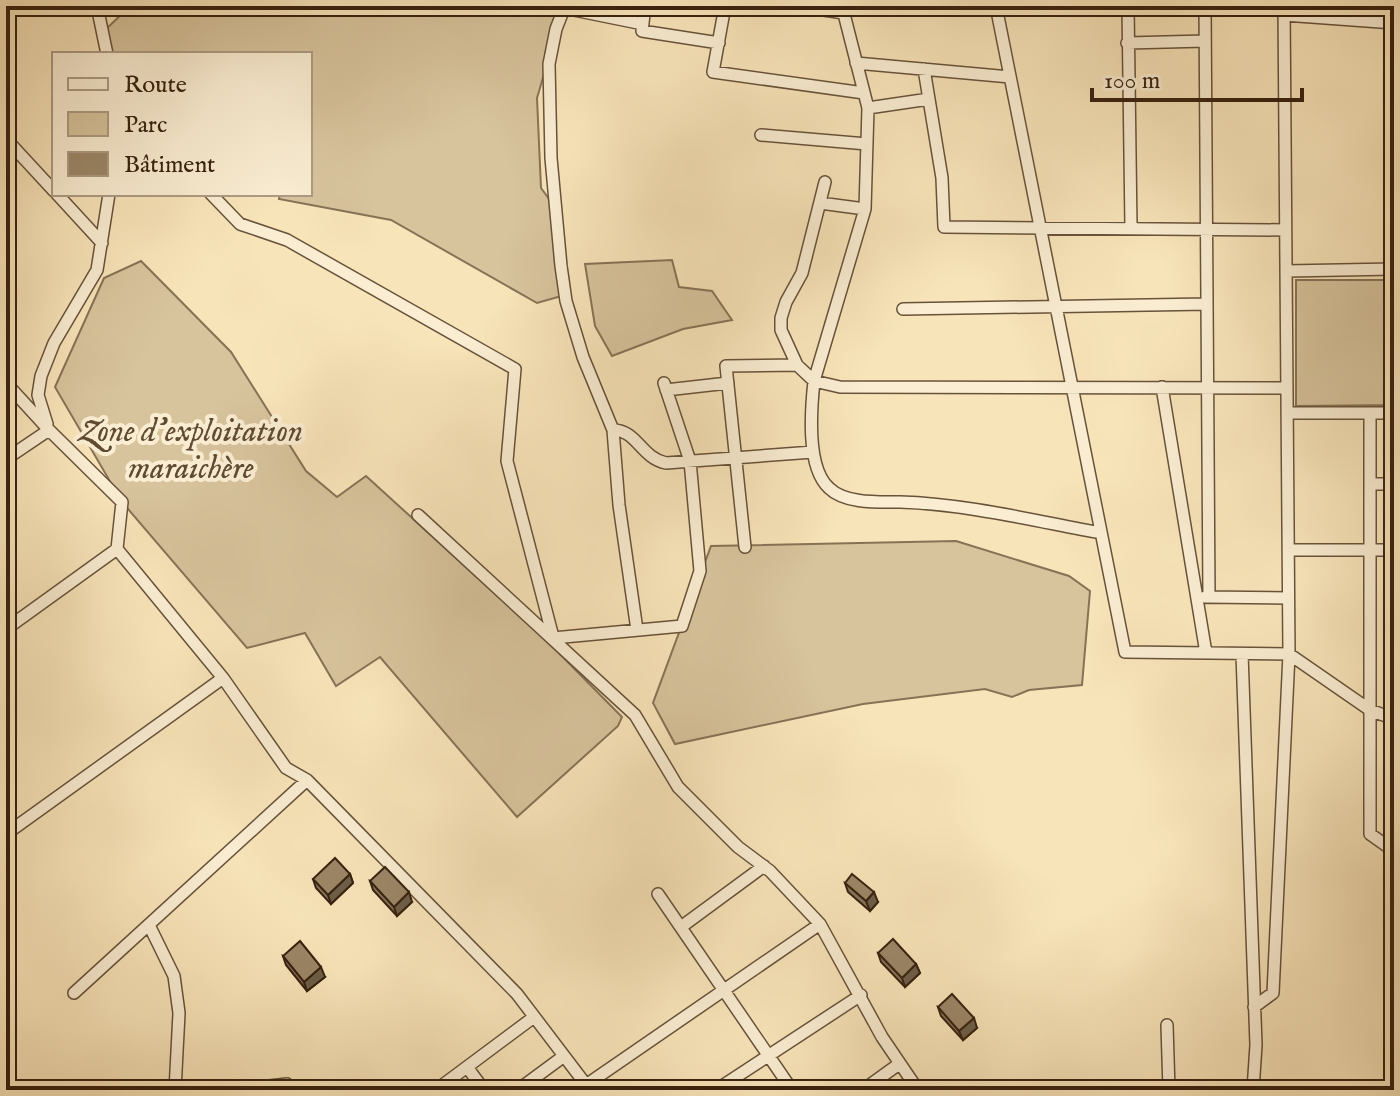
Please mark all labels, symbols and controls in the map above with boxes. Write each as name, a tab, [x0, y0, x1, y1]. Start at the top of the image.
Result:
legend	[52, 52, 312, 196]
scale bar	[1092, 52, 1302, 102]
text: 100 m	[1104, 66, 1160, 97]
text: Route	[124, 70, 187, 101]
text: Parc	[124, 110, 167, 141]
text: Bâtiment	[124, 150, 215, 181]
park label: Zone d'exploitation maraichère	[76, 412, 303, 490]

